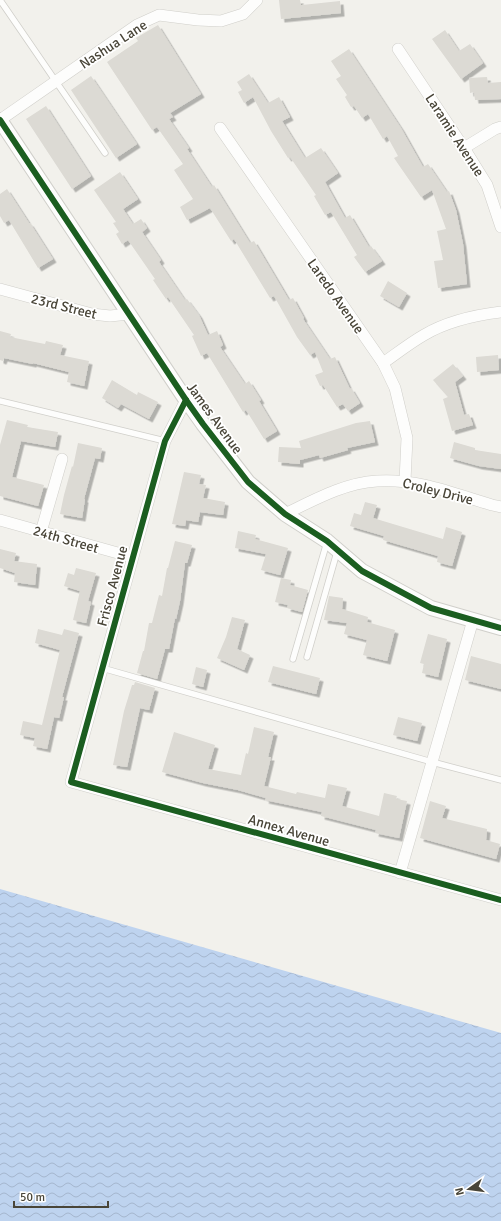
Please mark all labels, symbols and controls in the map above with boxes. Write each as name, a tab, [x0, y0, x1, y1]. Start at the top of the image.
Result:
street label: Nashua Lane	[76, 16, 150, 73]
street label: Laramie Avenue	[422, 91, 488, 180]
street label: Laredo Avenue	[303, 255, 368, 337]
street label: 23rd Street	[29, 290, 99, 323]
street label: James Avenue	[183, 379, 246, 457]
street label: Croley Drive	[401, 474, 475, 508]
street label: 24th Street	[31, 522, 101, 557]
street label: Frisco Avenue	[94, 544, 131, 628]
street label: Annex Avenue	[246, 811, 332, 850]
north arrow	[449, 1169, 489, 1209]
scale bar	[14, 1183, 108, 1209]
text: N	[453, 1186, 467, 1197]
text: 50 m	[20, 1190, 45, 1205]

